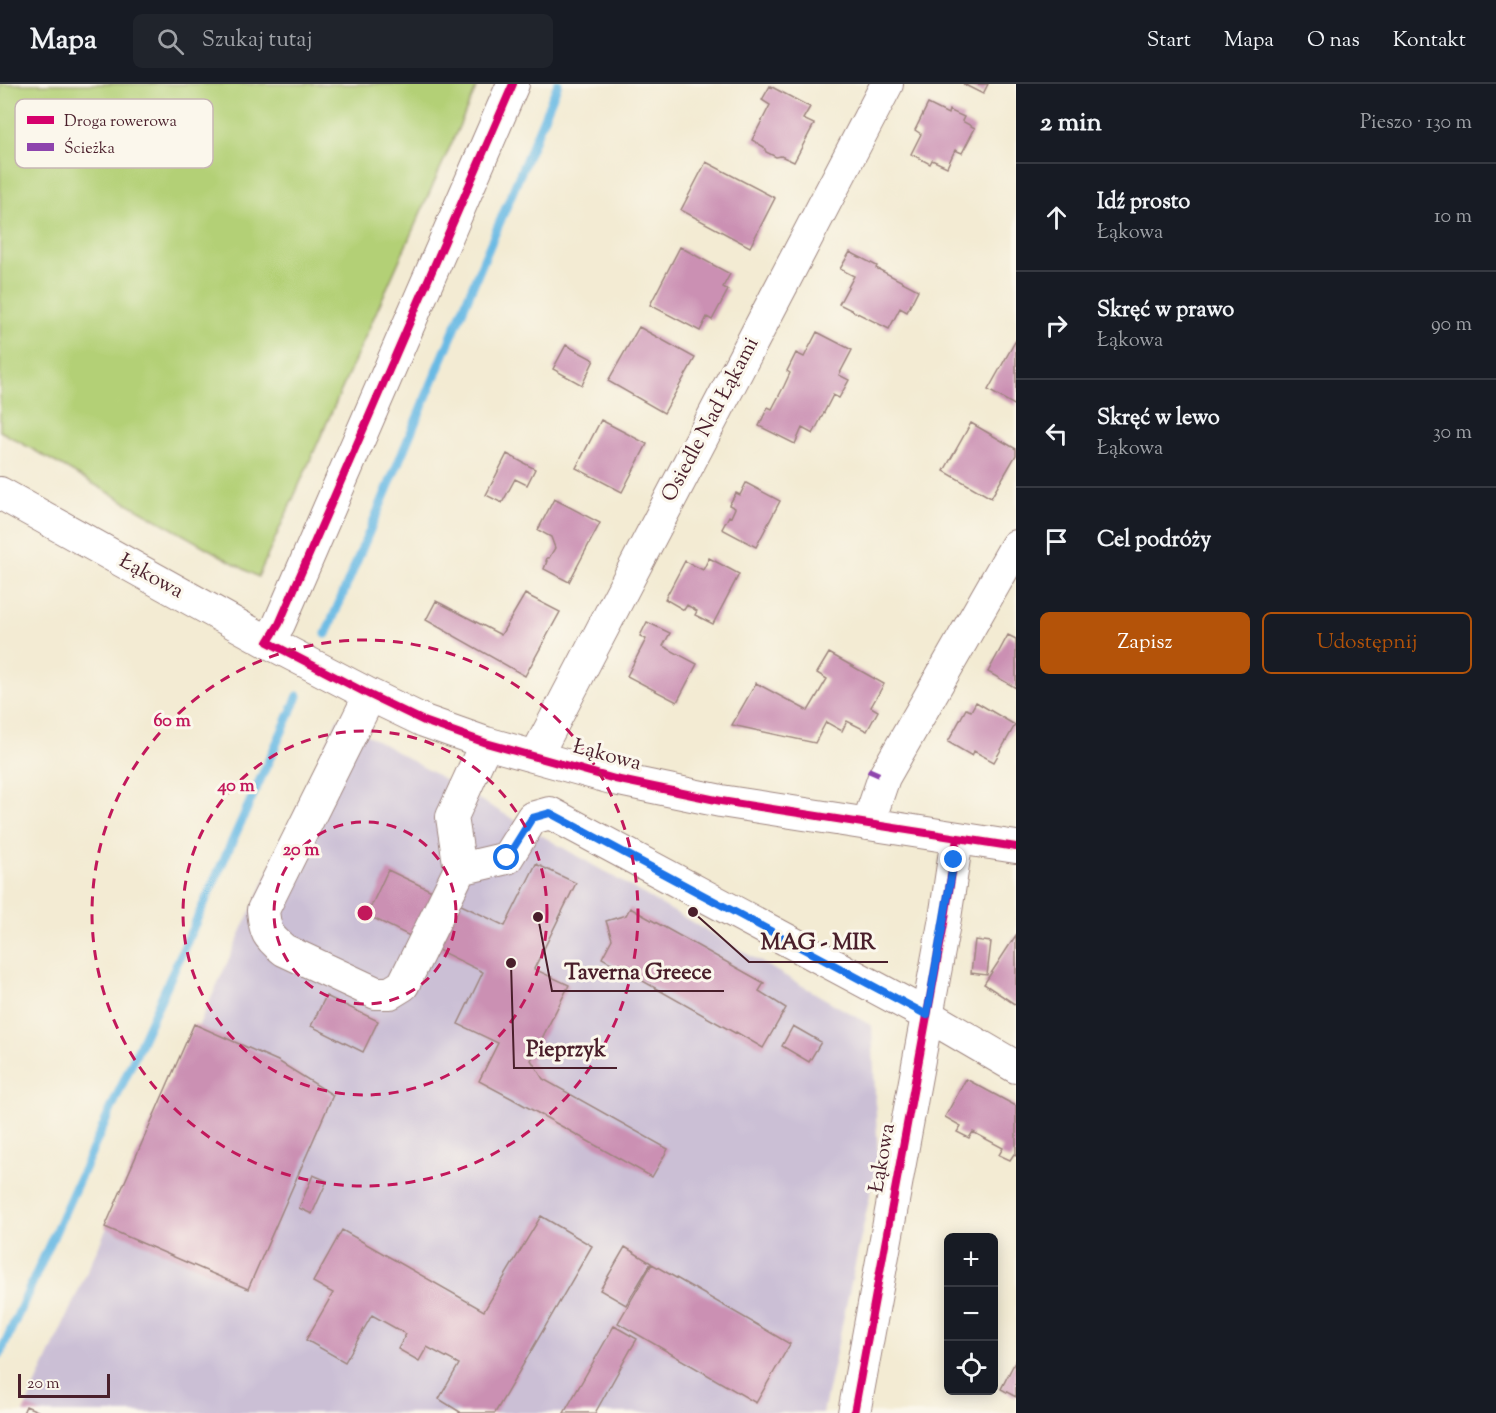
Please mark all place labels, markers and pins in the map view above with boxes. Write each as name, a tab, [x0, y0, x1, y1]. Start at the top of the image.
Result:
centre of rings	[355, 903, 375, 923]
callout: MAG - MIR	[749, 922, 888, 962]
callout: Taverna Greece	[552, 951, 724, 991]
callout: Pieprzyk	[514, 1028, 617, 1068]

